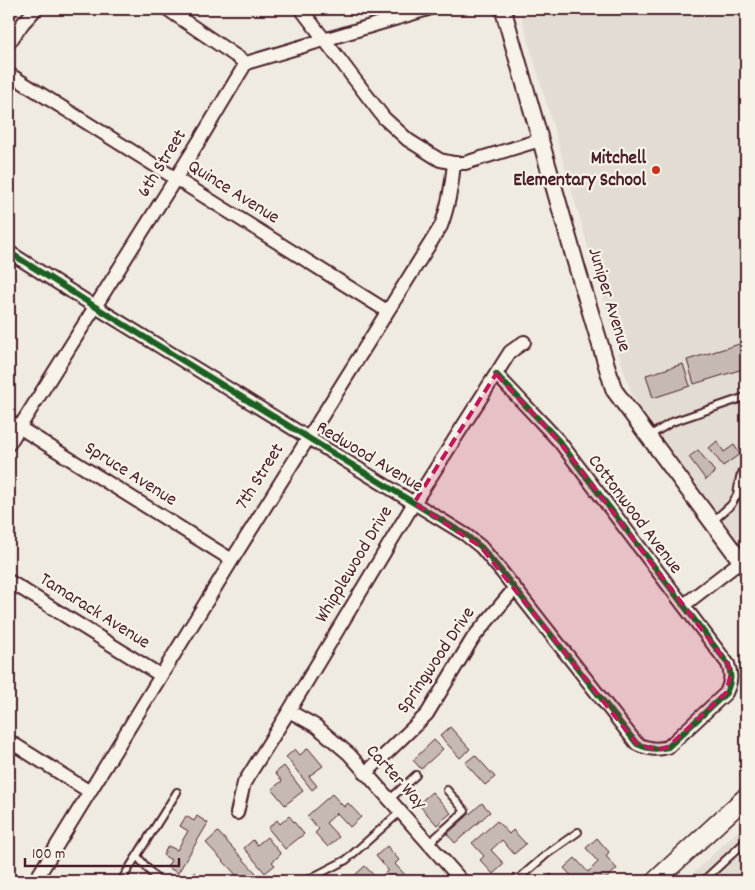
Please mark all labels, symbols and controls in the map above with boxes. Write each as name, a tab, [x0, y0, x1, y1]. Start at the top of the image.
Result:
street label: 6th Street	[132, 125, 194, 203]
place label: Mitchell Elementary School	[513, 146, 646, 195]
street label: Quince Avenue	[182, 154, 284, 232]
marker: Mitchell Elementary School	[650, 164, 662, 176]
street label: Juniper Avenue	[579, 244, 637, 356]
street label: Redwood Avenue	[310, 415, 428, 501]
street label: Spruce Avenue	[78, 436, 182, 514]
street label: 7th Street	[230, 439, 292, 515]
street label: Cottonwood Avenue	[580, 450, 688, 580]
street label: Whipplewood Drive	[309, 501, 401, 629]
street label: Tamarack Avenue	[33, 567, 155, 657]
street label: Springwood Drive	[391, 602, 483, 720]
street label: Carter Way	[358, 739, 432, 817]
scale bar	[25, 835, 179, 867]
text: 100 m	[32, 844, 65, 866]

